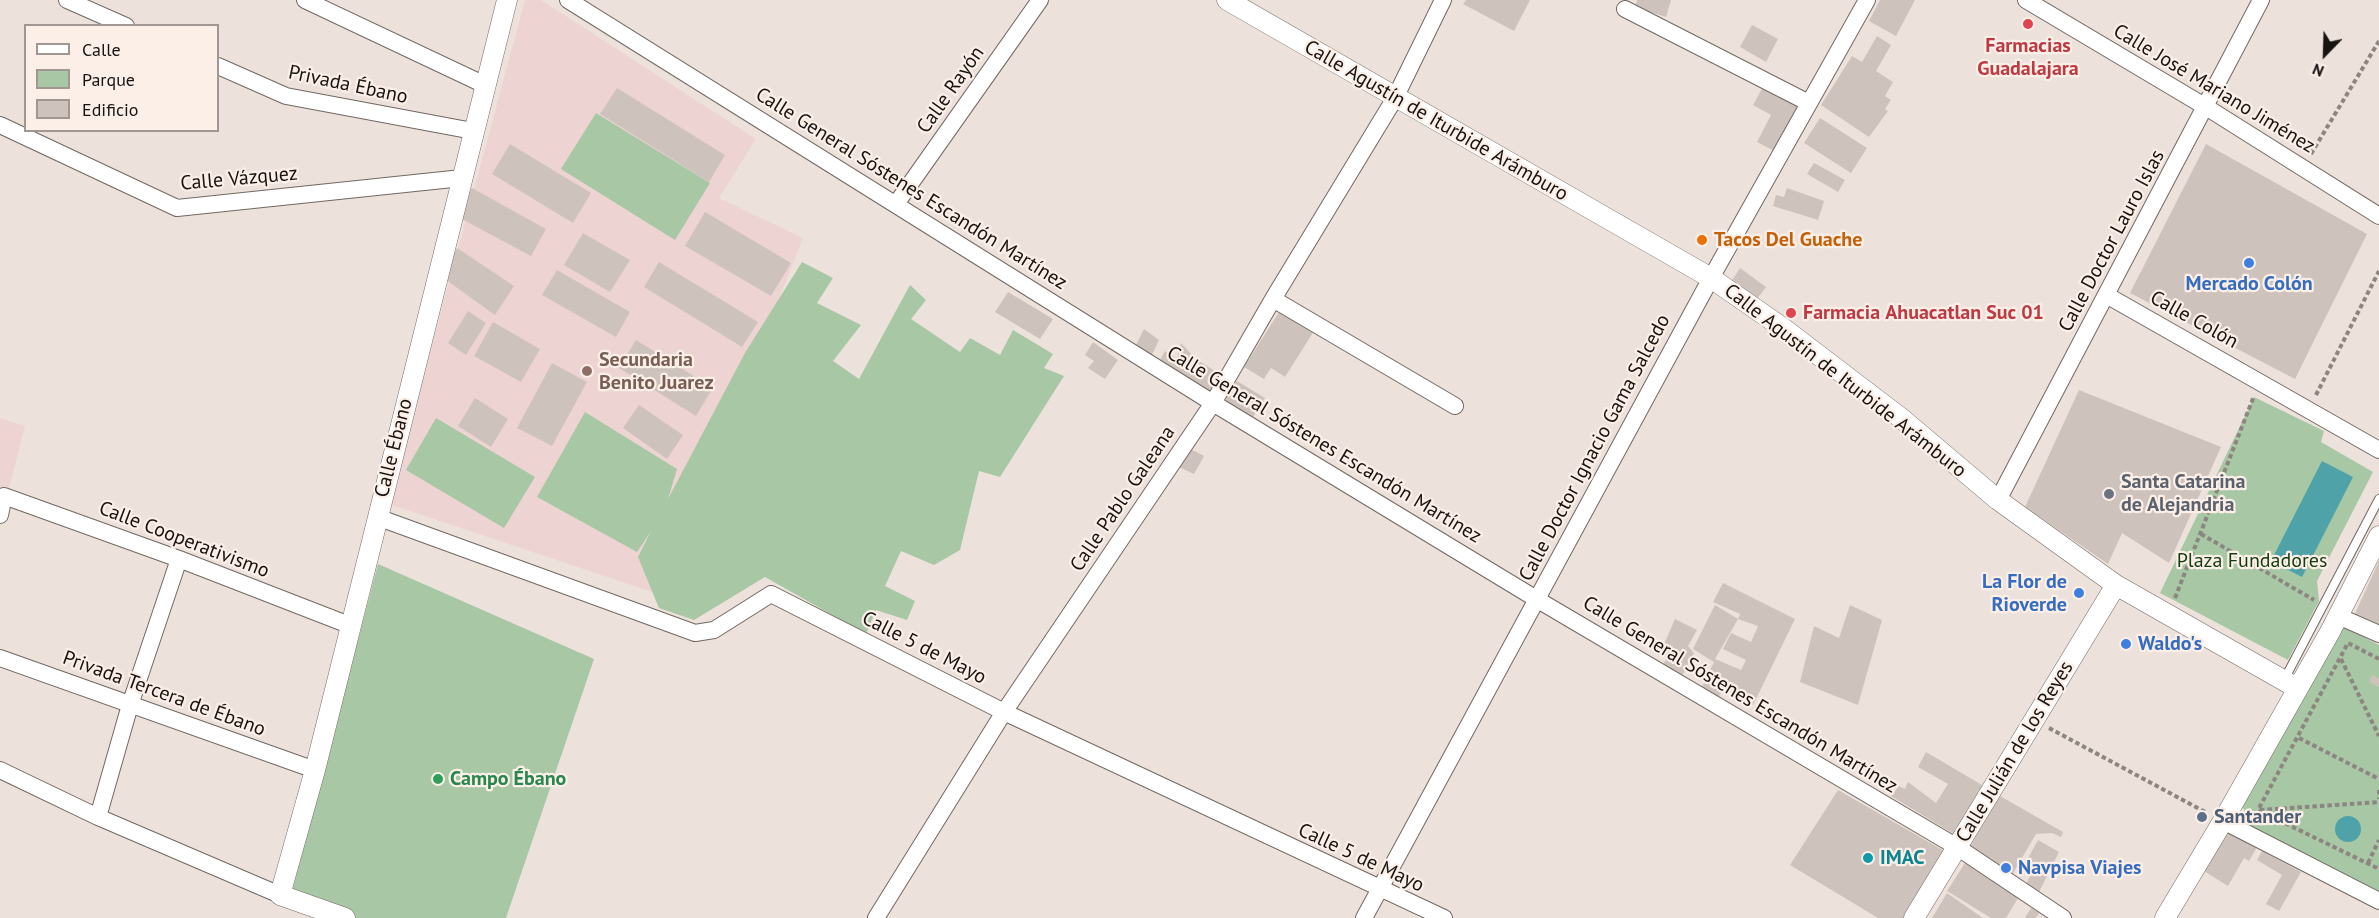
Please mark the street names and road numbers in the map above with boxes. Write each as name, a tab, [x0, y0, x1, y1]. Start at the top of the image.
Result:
street label: Calle José Mariano Jiménez	[2109, 19, 2319, 159]
street label: Calle Agustín de Iturbide Arámburo	[1300, 35, 1572, 207]
street label: Calle Rayón	[912, 42, 990, 138]
street label: Privada Ébano	[286, 61, 410, 109]
street label: Calle General Sóstenes Escandón Martínez	[751, 83, 1071, 295]
street label: Calle Doctor Lauro Islas	[2054, 146, 2170, 336]
street label: Calle Vázquez	[179, 162, 299, 196]
street label: Calle Agustín de Iturbide Arámburo	[1719, 279, 1971, 483]
street label: Calle Colón	[2146, 286, 2242, 354]
street label: Calle Doctor Ignacio Gama Salcedo	[1514, 311, 1676, 585]
street label: Calle General Sóstenes Escandón Martínez	[1162, 341, 1486, 549]
street label: Calle Ébano	[370, 396, 418, 500]
street label: Calle Pablo Galeana	[1065, 422, 1181, 576]
street label: Calle Cooperativismo	[95, 496, 273, 584]
street label: Calle General Sóstenes Escandón Martínez	[1578, 591, 1902, 799]
street label: Calle 5 de Mayo	[858, 606, 990, 690]
street label: Privada Tercera de Ébano	[59, 646, 269, 742]
street label: Calle Julián de los Reyes	[1951, 657, 2079, 847]
street label: Calle 5 de Mayo	[1294, 818, 1428, 898]

